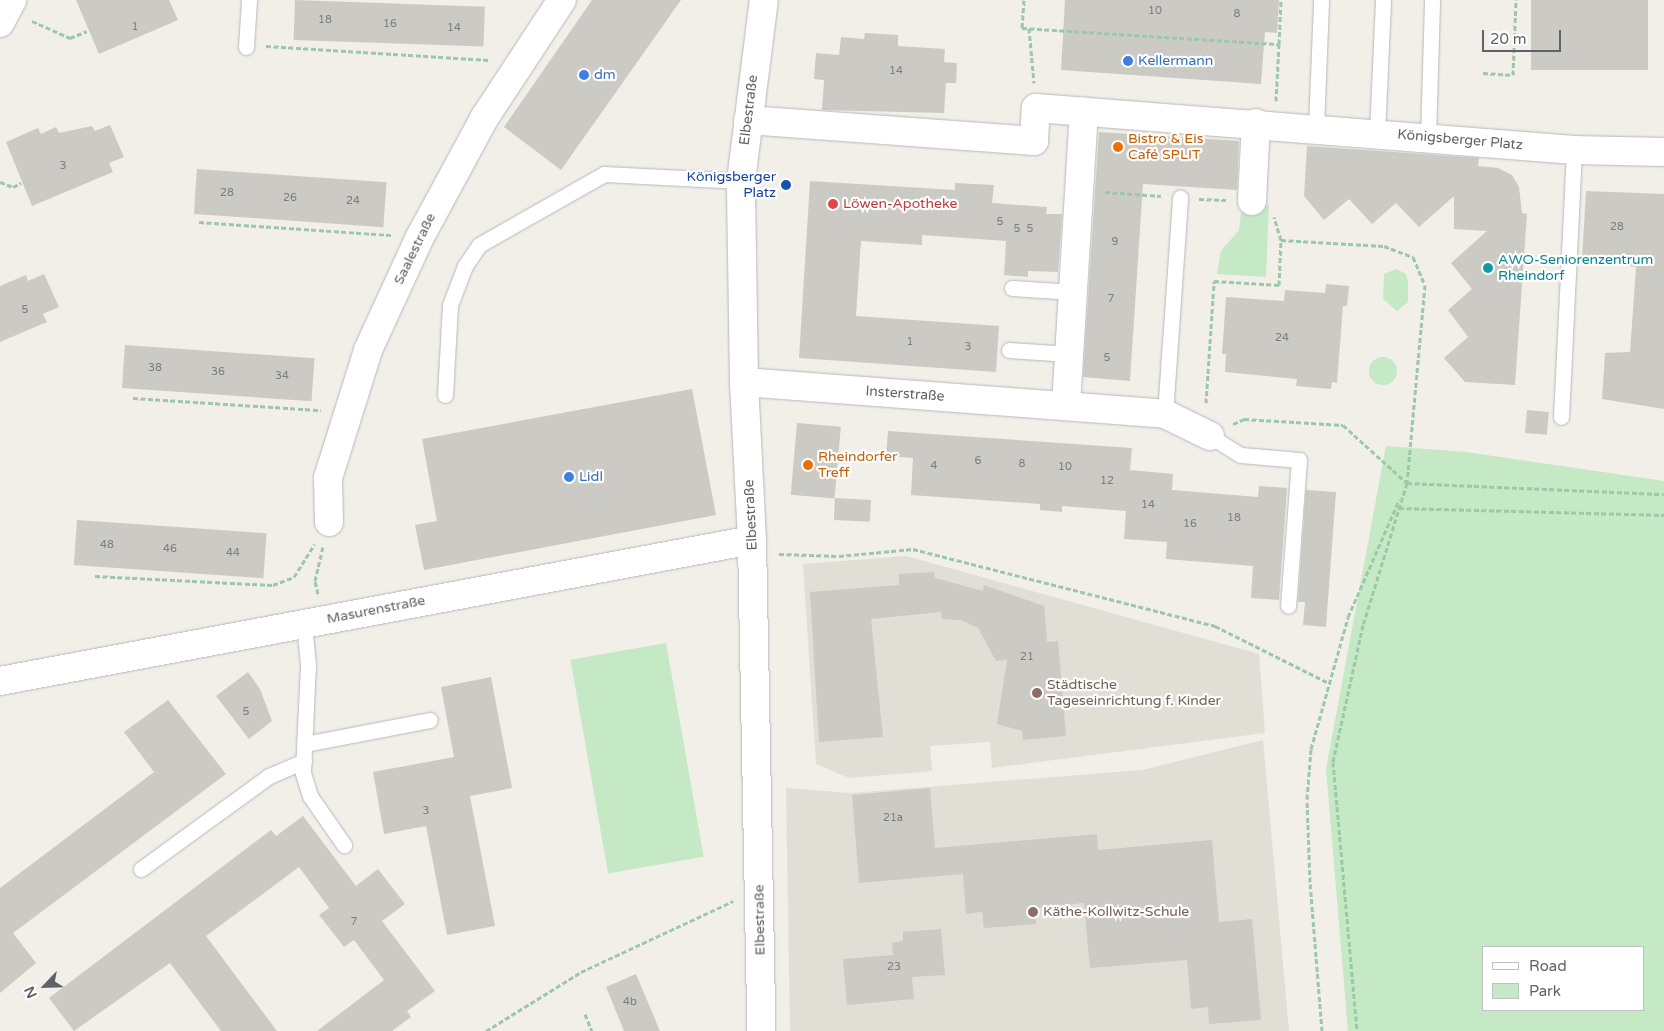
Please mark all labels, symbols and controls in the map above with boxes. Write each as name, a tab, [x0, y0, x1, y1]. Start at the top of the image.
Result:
house number: 10	[1148, 4, 1162, 18]
house number: 8	[1234, 7, 1240, 21]
house number: 18	[318, 13, 332, 27]
house number: 16	[383, 17, 397, 31]
house number: 1	[132, 20, 138, 34]
scale bar	[1484, 20, 1563, 52]
house number: 14	[447, 21, 461, 35]
text: 20 m	[1490, 30, 1527, 48]
place label: Kellermann	[1138, 53, 1213, 69]
marker: Kellermann	[1122, 55, 1134, 67]
house number: 14	[889, 64, 903, 78]
place label: dm	[594, 67, 616, 83]
marker: dm	[578, 69, 590, 81]
street label: Elbestraße	[736, 74, 762, 146]
street label: Königsberger Platz	[1397, 126, 1523, 154]
place label: Bistro & Eis Café SPLIT	[1128, 131, 1203, 164]
marker: Bistro & Eis Café SPLIT	[1112, 141, 1124, 153]
house number: 3	[60, 159, 66, 173]
place label: Königsberger Platz	[687, 169, 776, 202]
marker: Königsberger Platz	[780, 179, 792, 191]
house number: 28	[220, 186, 234, 200]
house number: 26	[283, 191, 297, 205]
house number: 24	[346, 194, 360, 208]
place label: Löwen-Apotheke	[843, 196, 957, 212]
marker: Löwen-Apotheke	[827, 198, 839, 210]
street label: Saalestraße	[390, 211, 440, 287]
house number: 5	[997, 215, 1003, 229]
house number: 28	[1610, 220, 1624, 234]
house number: 5	[1014, 222, 1020, 236]
house number: 5	[1027, 222, 1033, 236]
house number: 9	[1112, 235, 1118, 249]
place label: AWO-Seniorenzentrum Rheindorf	[1498, 252, 1653, 284]
marker: AWO-Seniorenzentrum Rheindorf	[1482, 262, 1494, 274]
house number: 7	[1108, 292, 1114, 306]
house number: 5	[22, 303, 28, 317]
house number: 24	[1275, 331, 1289, 345]
house number: 1	[907, 335, 913, 349]
house number: 3	[965, 340, 971, 354]
house number: 5	[1104, 351, 1110, 365]
house number: 38	[148, 361, 162, 375]
house number: 36	[211, 365, 225, 379]
house number: 34	[275, 369, 289, 383]
street label: Insterstraße	[865, 383, 945, 405]
place label: Rheindorfer Treff	[818, 449, 897, 482]
house number: 6	[975, 454, 981, 468]
house number: 8	[1019, 457, 1025, 471]
marker: Rheindorfer Treff	[802, 459, 814, 471]
house number: 4	[931, 459, 937, 473]
house number: 10	[1058, 460, 1072, 474]
place label: Lidl	[579, 469, 603, 485]
marker: Lidl	[563, 471, 575, 483]
house number: 12	[1100, 474, 1114, 488]
street label: Elbestraße	[741, 479, 761, 551]
house number: 14	[1141, 498, 1155, 512]
house number: 18	[1227, 511, 1241, 525]
house number: 16	[1183, 517, 1197, 531]
house number: 48	[100, 538, 114, 552]
house number: 46	[163, 542, 177, 556]
house number: 44	[226, 546, 240, 560]
street label: Masurenstraße	[325, 592, 427, 628]
house number: 21	[1020, 650, 1034, 664]
place label: Städtische Tageseinrichtung f. Kinder	[1047, 677, 1221, 710]
marker: Städtische Tageseinrichtung f. Kinder	[1031, 687, 1043, 699]
house number: 5	[243, 705, 249, 719]
house number: 3	[423, 804, 429, 818]
house number: 21a	[883, 811, 903, 825]
street label: Elbestraße	[751, 884, 769, 956]
place label: Käthe-Kollwitz-Schule	[1043, 904, 1189, 920]
marker: Käthe-Kollwitz-Schule	[1027, 906, 1039, 918]
house number: 7	[351, 915, 357, 929]
legend	[1482, 946, 1644, 1011]
text: Road	[1529, 957, 1567, 975]
house number: 23	[887, 960, 901, 974]
north arrow	[20, 961, 70, 1011]
text: Park	[1529, 982, 1561, 1000]
text: N	[21, 984, 41, 1001]
house number: 4b	[623, 995, 637, 1009]

